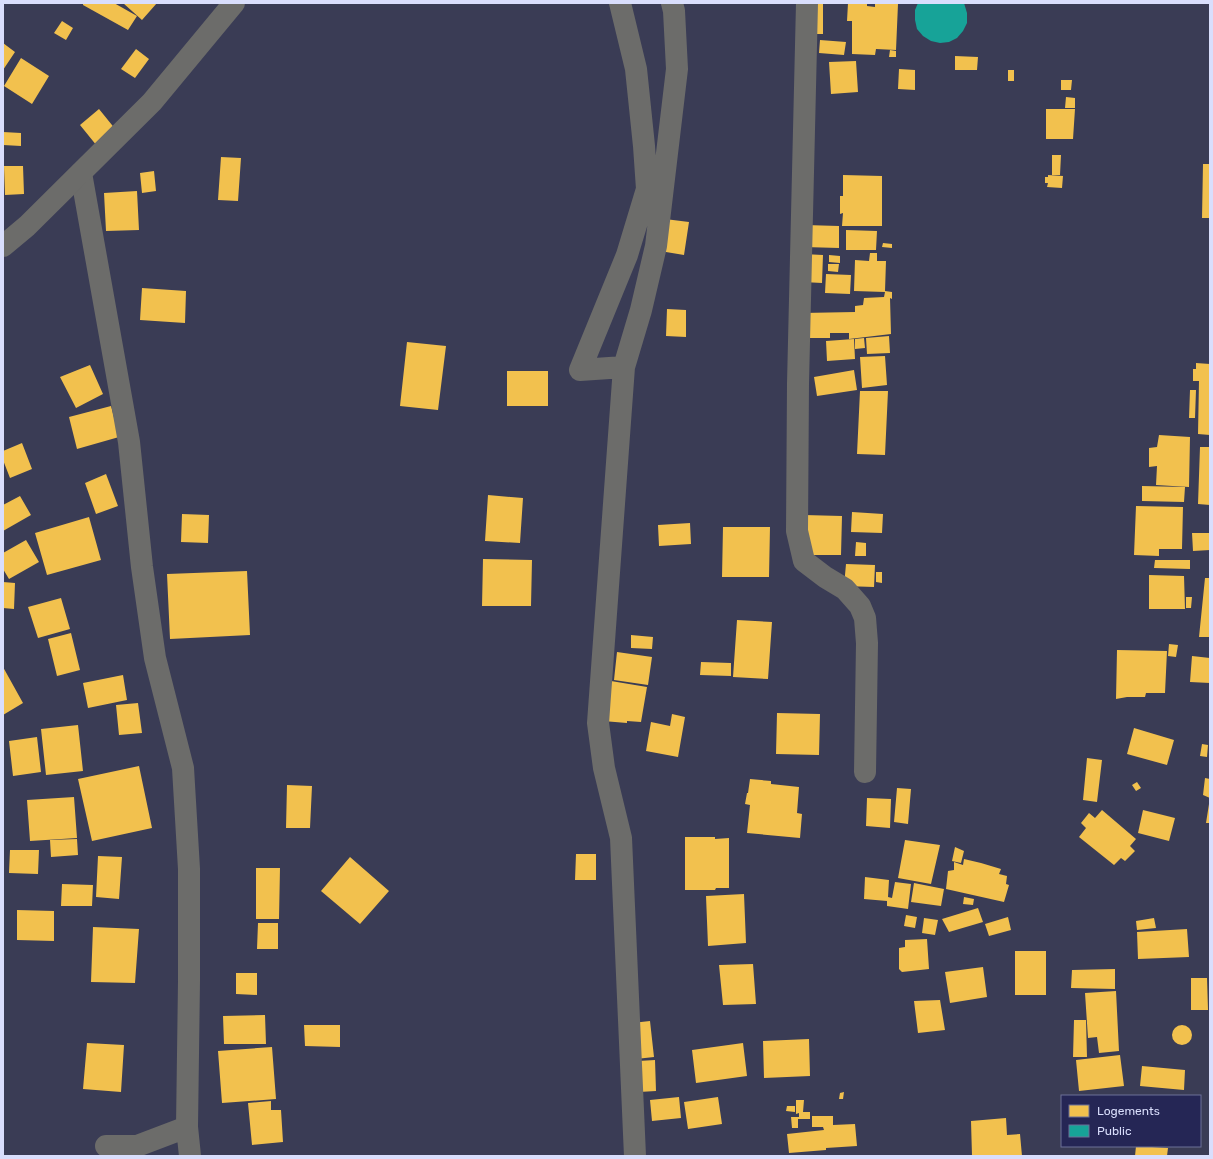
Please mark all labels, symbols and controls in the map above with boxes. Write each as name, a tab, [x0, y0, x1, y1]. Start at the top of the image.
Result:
legend	[1061, 1095, 1201, 1147]
text: Logements	[1097, 1104, 1160, 1118]
text: Public	[1097, 1124, 1132, 1138]

